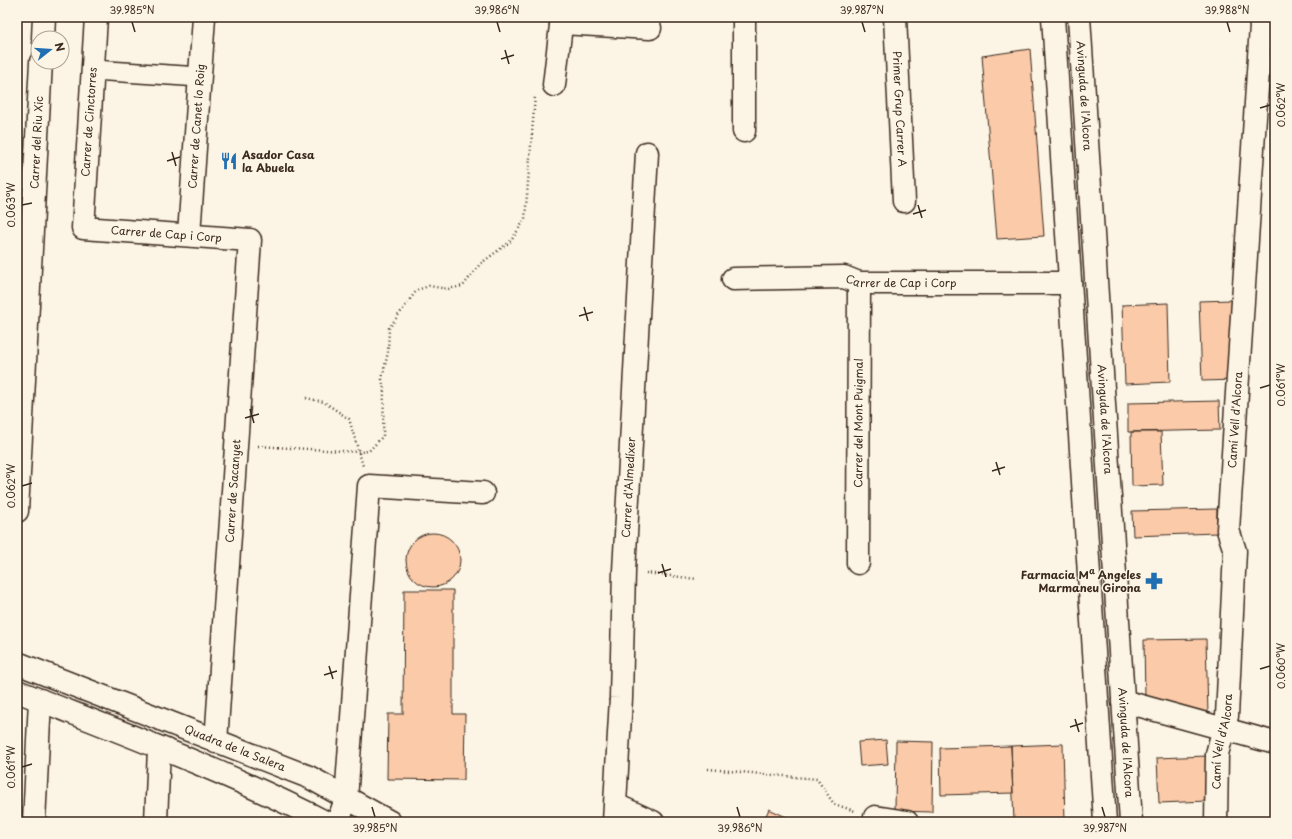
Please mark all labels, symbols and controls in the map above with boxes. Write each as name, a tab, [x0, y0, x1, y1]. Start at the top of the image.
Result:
text: 39.985°N	[109, 2, 155, 17]
text: 39.986°N	[474, 2, 520, 17]
text: 39.987°N	[840, 2, 884, 17]
text: 39.988°N	[1204, 2, 1250, 17]
north arrow	[30, 30, 70, 70]
text: N	[51, 40, 70, 54]
street label: Avinguda de l'Alcora	[1073, 40, 1097, 152]
street label: Primer Grup Carrer A	[889, 50, 911, 168]
street label: Carrer de Canet lo Roig	[183, 63, 209, 189]
street label: Carrer de Cinctorres	[76, 67, 101, 177]
text: 0.062°W	[1273, 82, 1288, 127]
street label: Carrer del Riu Xic	[25, 95, 47, 190]
place label: Asador Casa la Abuela	[241, 146, 315, 176]
restaurant icon: Asador Casa la Abuela	[219, 151, 239, 171]
text: 0.063°W	[3, 182, 18, 227]
street label: Carrer de Cap i Corp	[110, 221, 223, 246]
street label: Carrer de Cap i Corp	[843, 270, 956, 291]
street label: Carrer del Mont Puigmal	[849, 358, 867, 488]
text: 0.061°W	[1273, 363, 1288, 407]
street label: Avinguda de l'Alcora	[1093, 364, 1118, 475]
street label: Camí Vell d'Alcora	[1223, 371, 1246, 469]
street label: Carrer d'Almedíxer	[617, 436, 639, 538]
street label: Carrer de Sacanyet	[220, 438, 245, 543]
text: 0.062°W	[3, 463, 18, 508]
place label: Farmacia Mª Angeles Marmaneu Girona	[1021, 566, 1142, 596]
pharmacy icon: Farmacia Mª Angeles Marmaneu Girona	[1144, 571, 1164, 591]
text: 0.060°W	[1273, 642, 1288, 689]
street label: Avinguda de l'Alcora	[1114, 687, 1138, 798]
street label: Camí Vell d'Alcora	[1207, 693, 1236, 790]
street label: Quadra de la Salera	[182, 720, 288, 775]
text: 0.061°W	[3, 745, 18, 789]
text: 39.985°N	[352, 820, 398, 835]
text: 39.986°N	[717, 820, 763, 835]
text: 39.987°N	[1083, 820, 1127, 835]

